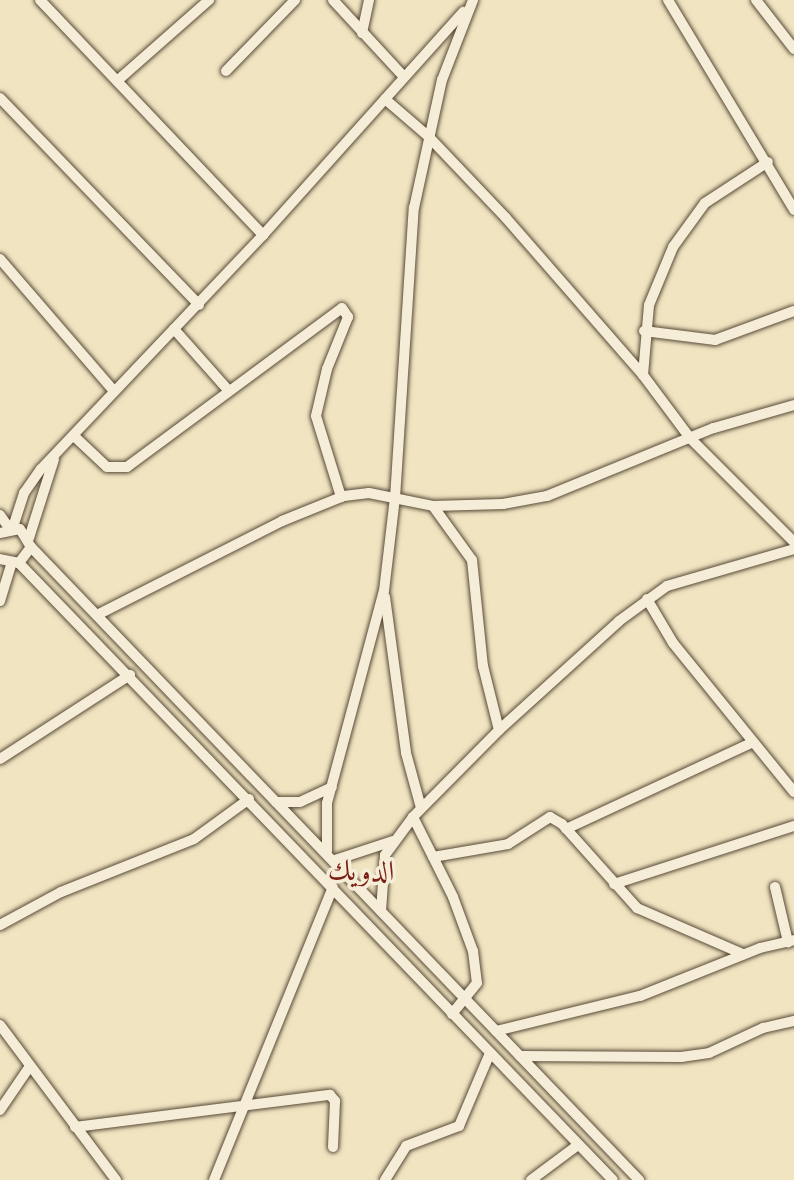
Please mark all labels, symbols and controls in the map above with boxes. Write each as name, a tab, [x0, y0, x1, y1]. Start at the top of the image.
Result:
district label: الدويك	[328, 856, 394, 890]

